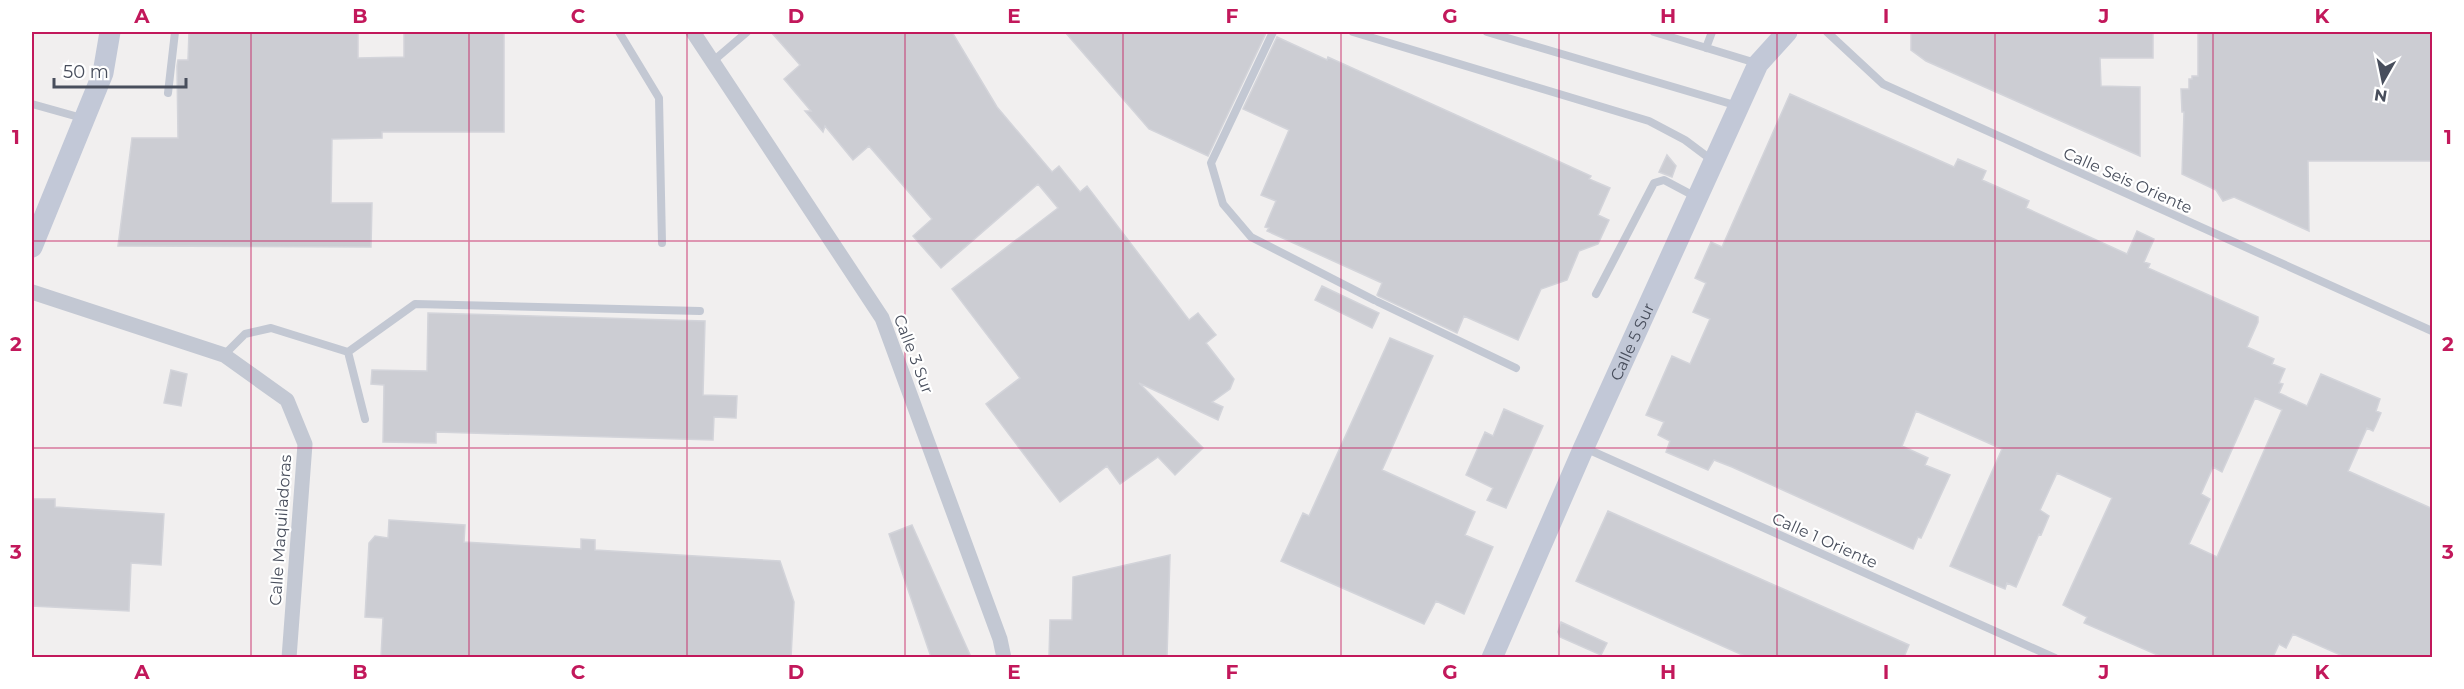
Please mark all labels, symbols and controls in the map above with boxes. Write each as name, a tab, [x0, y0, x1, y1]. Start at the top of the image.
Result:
text: A	[133, 4, 150, 28]
text: B	[352, 4, 368, 28]
text: C	[571, 4, 586, 28]
text: D	[788, 4, 804, 28]
text: E	[1007, 4, 1021, 28]
text: F	[1226, 4, 1239, 28]
text: G	[1442, 4, 1458, 28]
text: H	[1660, 4, 1676, 28]
text: I	[1883, 4, 1889, 28]
text: J	[2098, 4, 2109, 28]
text: K	[2315, 4, 2331, 28]
scale bar	[54, 51, 186, 89]
north arrow	[2353, 51, 2413, 111]
text: 50 m	[63, 61, 109, 83]
text: N	[2373, 85, 2389, 106]
text: 1	[12, 125, 20, 149]
text: 1	[2444, 125, 2452, 149]
street label: Calle Seis Oriente	[2060, 143, 2195, 217]
street label: Calle 5 Sur	[1606, 300, 1658, 384]
street label: Calle 3 Sur	[890, 312, 937, 396]
text: 2	[10, 332, 22, 356]
text: 2	[2442, 332, 2454, 356]
street label: Calle Maquiladoras	[266, 454, 295, 606]
street label: Calle 1 Oriente	[1769, 509, 1880, 572]
text: 3	[9, 540, 22, 564]
text: 3	[2441, 540, 2454, 564]
text: A	[133, 660, 150, 684]
text: B	[352, 660, 368, 684]
text: C	[571, 660, 586, 684]
text: D	[788, 660, 804, 684]
text: E	[1007, 660, 1021, 684]
text: F	[1226, 660, 1239, 684]
text: G	[1442, 660, 1458, 684]
text: H	[1660, 660, 1676, 684]
text: I	[1883, 660, 1889, 684]
text: J	[2098, 660, 2109, 684]
text: K	[2315, 660, 2331, 684]

